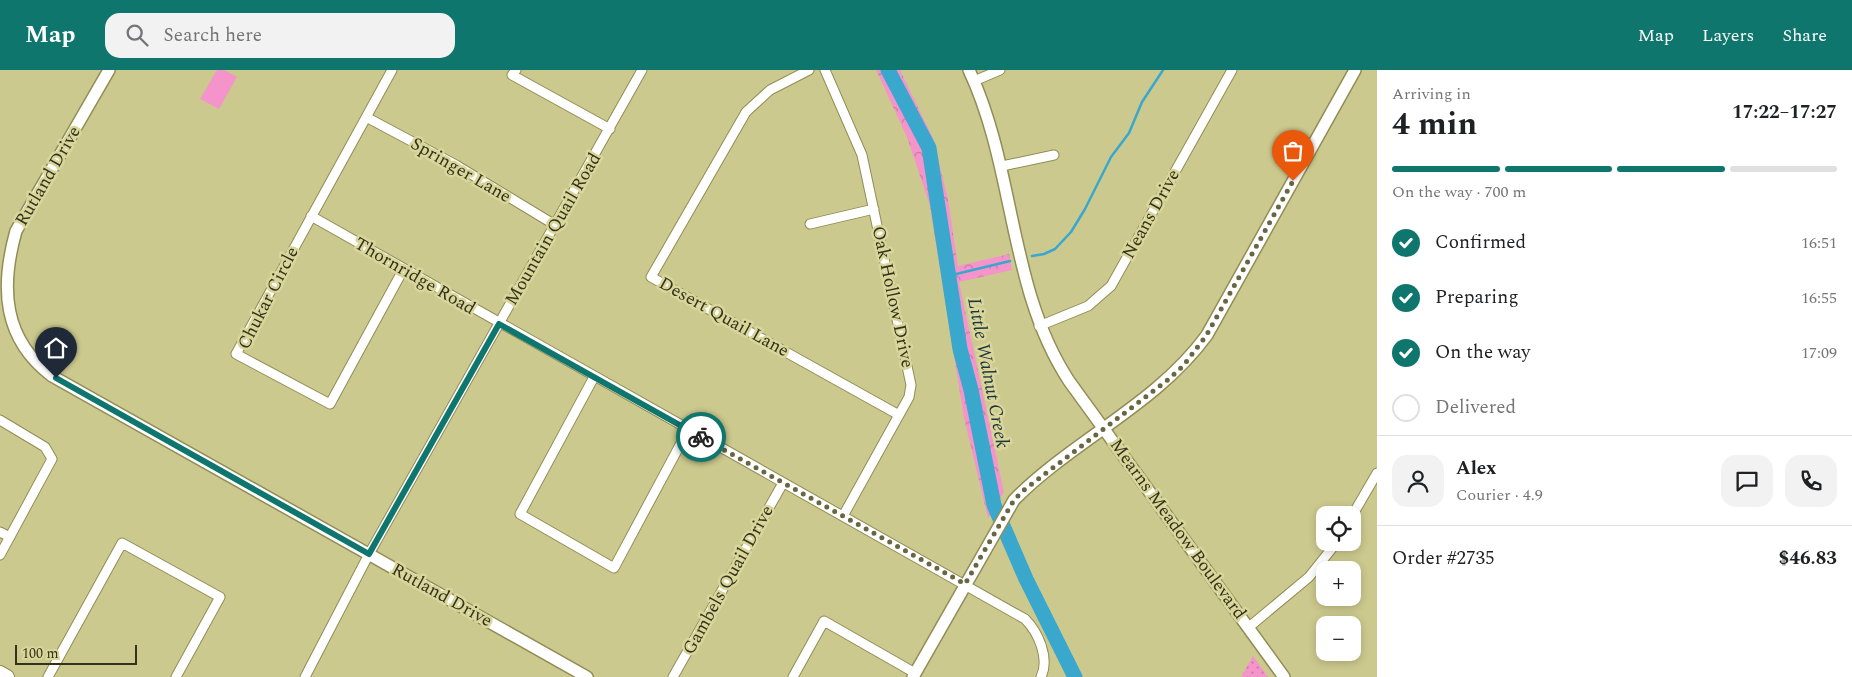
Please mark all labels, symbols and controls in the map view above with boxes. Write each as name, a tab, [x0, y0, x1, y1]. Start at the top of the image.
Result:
search box	[105, 13, 455, 58]
text: Map	[25, 17, 75, 53]
icon: search	[123, 21, 151, 49]
text: Search here	[163, 21, 262, 50]
text: Map	[1638, 22, 1674, 49]
text: Layers	[1702, 22, 1754, 49]
text: Share	[1782, 22, 1827, 49]
text: Arriving in	[1392, 82, 1471, 106]
text: 17:22–17:27	[1732, 98, 1837, 127]
text: 4 min	[1392, 100, 1477, 149]
street label: Rutland Drive	[8, 121, 88, 231]
street label: Springer Lane	[406, 130, 516, 210]
pin	[1272, 130, 1314, 181]
icon: bag	[1279, 137, 1307, 165]
street label: Mountain Quail Road	[498, 147, 608, 311]
street label: Neans Drive	[1115, 164, 1187, 264]
text: On the way · 700 m	[1392, 180, 1526, 204]
street label: Oak Hollow Drive	[865, 224, 921, 370]
text: Confirmed	[1435, 228, 1526, 257]
icon: check	[1392, 229, 1420, 257]
street label: Thornridge Road	[349, 230, 481, 322]
text: 16:51	[1801, 231, 1837, 255]
street label: Chukar Circle	[230, 242, 306, 354]
street label: Desert Quail Lane	[654, 270, 794, 364]
text: Preparing	[1435, 283, 1519, 312]
icon: check	[1392, 284, 1420, 312]
text: 16:55	[1801, 286, 1837, 310]
water label: Little Walnut Creek	[959, 295, 1017, 451]
pin	[35, 327, 77, 378]
icon: home	[42, 334, 70, 362]
text: On the way	[1435, 338, 1531, 367]
icon: check	[1392, 339, 1420, 367]
text: 17:09	[1801, 341, 1837, 365]
text: Delivered	[1435, 393, 1516, 422]
courier	[676, 412, 726, 462]
icon: bike	[687, 423, 715, 451]
street label: Mearns Meadow Boulevard	[1103, 433, 1253, 625]
text: Alex	[1456, 454, 1497, 483]
button: person	[1392, 455, 1444, 507]
button: chat	[1721, 455, 1773, 507]
button: phone	[1785, 455, 1837, 507]
text: Courier · 4.9	[1456, 483, 1543, 507]
street label: Gambels Quail Drive	[676, 500, 780, 660]
map controls	[1316, 506, 1361, 661]
button: locate	[1316, 506, 1361, 551]
text: Order #2735	[1392, 544, 1495, 573]
text: $46.83	[1779, 544, 1837, 573]
street label: Rutland Drive	[387, 556, 497, 634]
button: +	[1316, 561, 1361, 606]
button: −	[1316, 616, 1361, 661]
scale bar	[15, 642, 138, 665]
text: 100 m	[22, 643, 59, 664]

